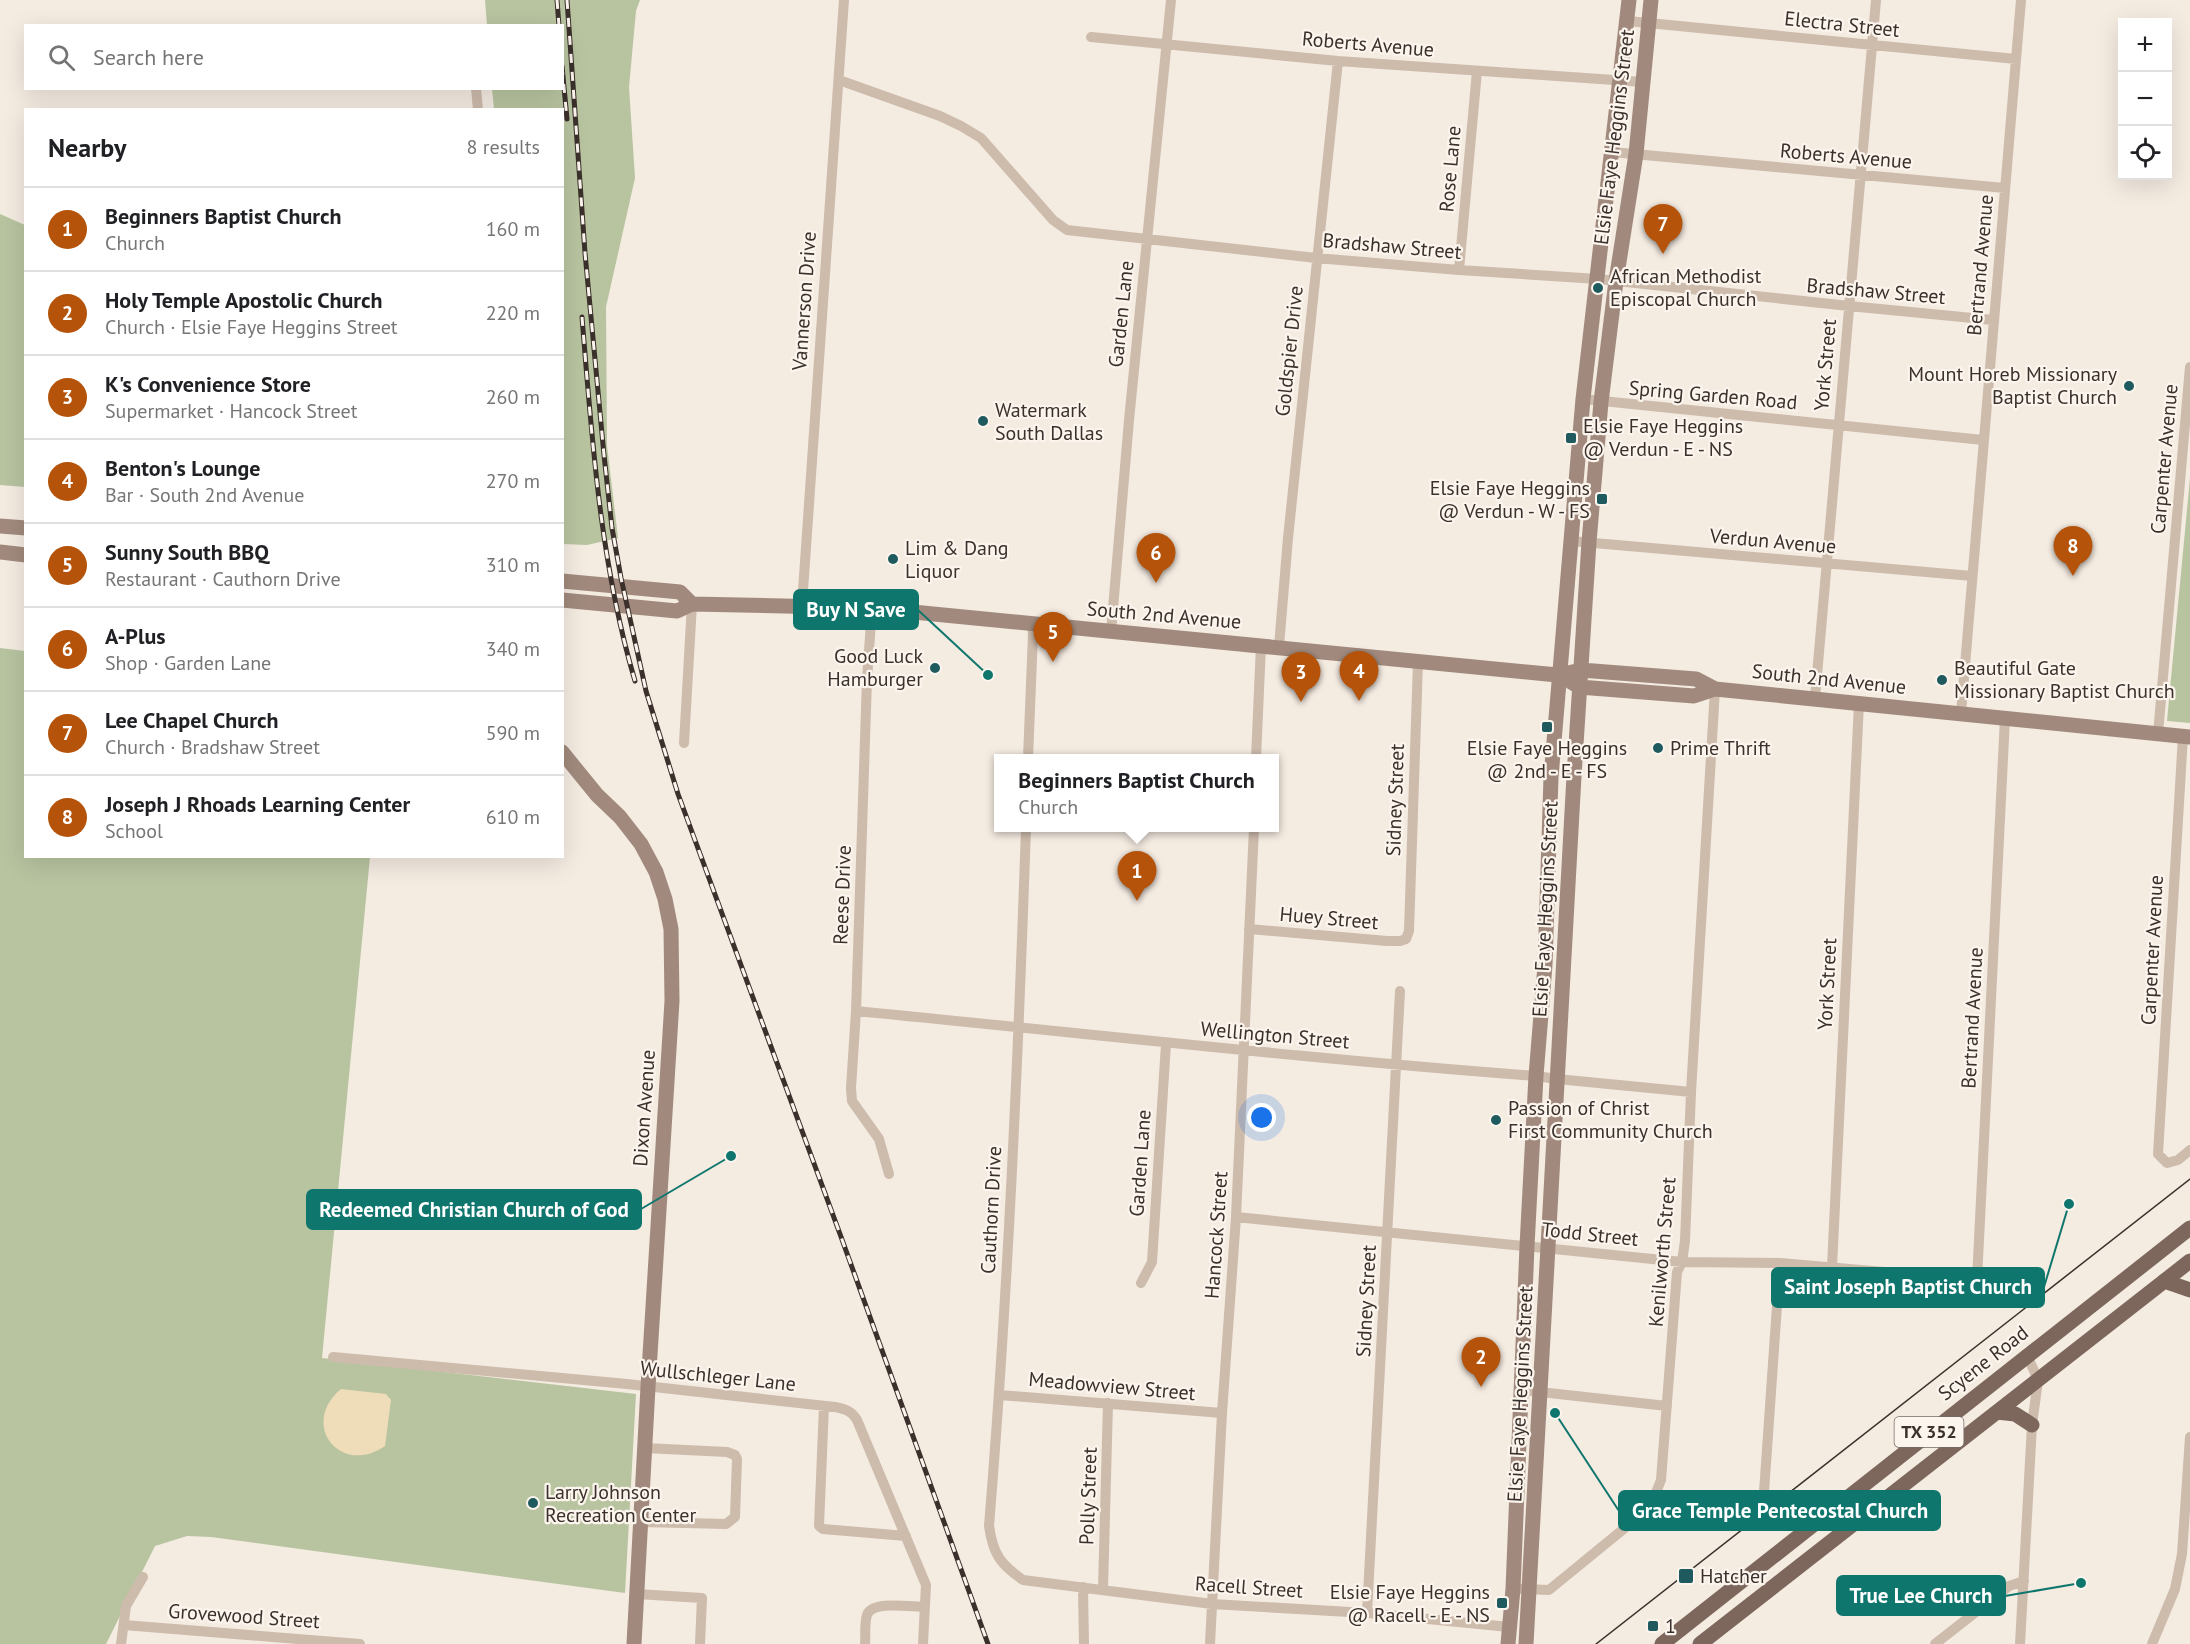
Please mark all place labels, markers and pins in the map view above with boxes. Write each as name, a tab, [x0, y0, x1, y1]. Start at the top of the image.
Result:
pin: 7	[1644, 204, 1682, 254]
place label: African Methodist Episcopal Church	[1610, 263, 1761, 312]
marker: African Methodist Episcopal Church	[1591, 281, 1605, 295]
place label: Mount Horeb Missionary Baptist Church	[1908, 361, 2118, 410]
marker: Mount Horeb Missionary Baptist Church	[2122, 379, 2136, 393]
place label: Watermark South Dallas	[995, 397, 1103, 446]
place label: Elsie Faye Heggins @ Verdun - E - NS	[1583, 413, 1743, 462]
marker: Watermark South Dallas	[976, 414, 990, 428]
marker: Elsie Faye Heggins @ Verdun - E - NS	[1564, 431, 1578, 445]
place label: Elsie Faye Heggins @ Verdun - W - FS	[1430, 475, 1590, 524]
marker: Elsie Faye Heggins @ Verdun - W - FS	[1595, 492, 1609, 506]
pin: 8	[2054, 526, 2092, 576]
pin: 6	[1136, 534, 1176, 583]
place label: Lim & Dang Liquor	[905, 535, 1009, 584]
marker: Lim & Dang Liquor	[886, 552, 900, 566]
callout: Buy N Save	[794, 590, 918, 629]
pin: 5	[1034, 612, 1072, 662]
place label: Good Luck Hamburger	[827, 643, 923, 692]
pin: 3	[1282, 652, 1320, 702]
pin: 4	[1340, 652, 1378, 701]
place label: Beautiful Gate Missionary Baptist Church	[1954, 655, 2175, 704]
marker: Good Luck Hamburger	[928, 661, 942, 675]
marker: Beautiful Gate Missionary Baptist Church	[1935, 673, 1949, 687]
marker: Elsie Faye Heggins @ 2nd - E - FS	[1540, 720, 1554, 734]
place label: Elsie Faye Heggins @ 2nd - E - FS	[1467, 735, 1627, 784]
place label: Prime Thrift	[1670, 735, 1771, 761]
marker: Prime Thrift	[1651, 741, 1665, 755]
pin: 1	[1118, 852, 1156, 901]
place label: Passion of Christ First Community Church	[1508, 1095, 1713, 1144]
marker: Passion of Christ First Community Church	[1489, 1113, 1503, 1127]
callout: Redeemed Christian Church of God	[307, 1190, 641, 1229]
callout: Saint Joseph Baptist Church	[1772, 1268, 2044, 1307]
pin: 2	[1462, 1338, 1500, 1387]
place label: Larry Johnson Recreation Center	[545, 1479, 696, 1528]
callout: Grace Temple Pentecostal Church	[1619, 1491, 1940, 1530]
marker: Larry Johnson Recreation Center	[526, 1496, 540, 1510]
place label: Hatcher	[1700, 1563, 1767, 1589]
marker: Hatcher	[1677, 1567, 1695, 1585]
callout: True Lee Church	[1837, 1576, 2005, 1615]
place label: Elsie Faye Heggins @ Racell - E - NS	[1330, 1579, 1490, 1628]
marker: Elsie Faye Heggins @ Racell - E - NS	[1495, 1596, 1509, 1610]
place label: 1	[1665, 1613, 1676, 1639]
marker: 1	[1646, 1619, 1660, 1633]

